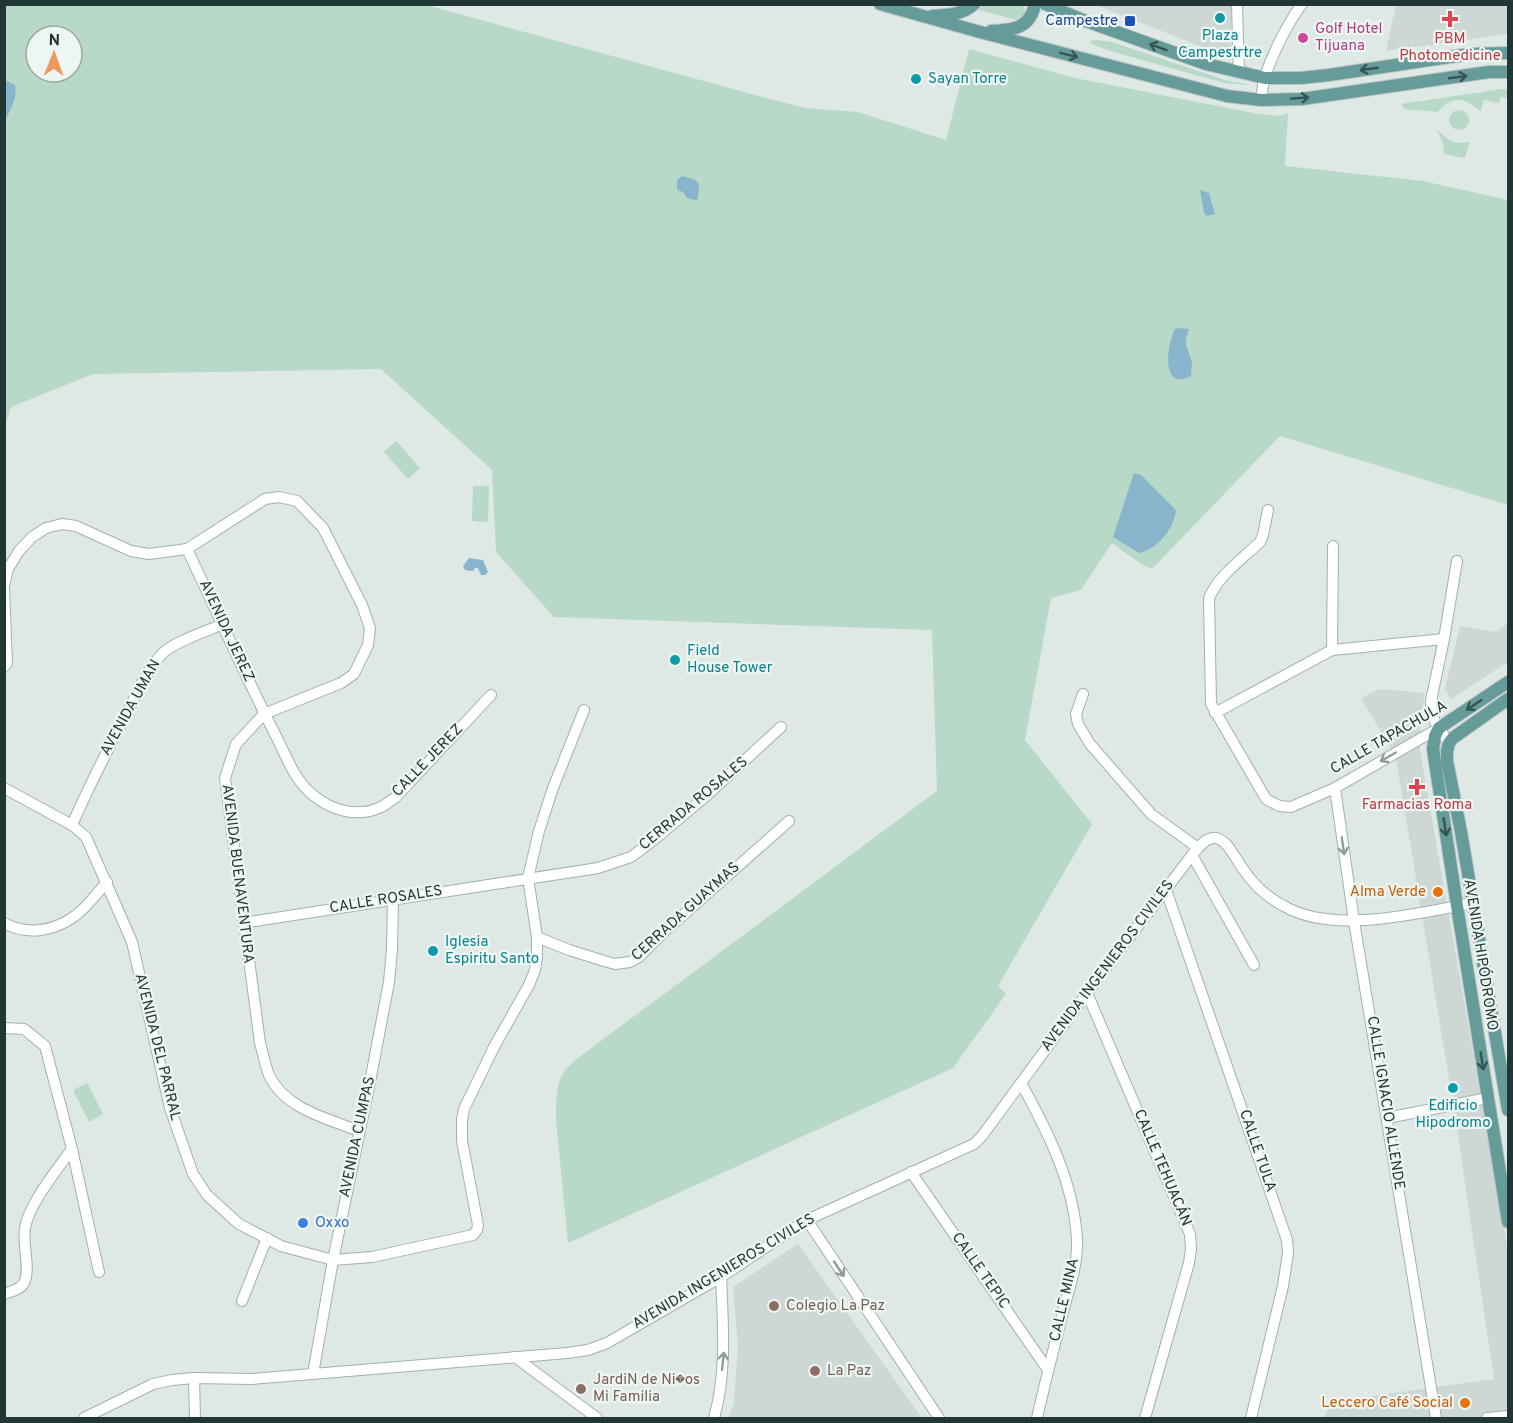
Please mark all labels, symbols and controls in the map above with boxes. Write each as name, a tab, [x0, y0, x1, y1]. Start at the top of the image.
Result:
marker: PBM Photomedicine	[1441, 10, 1459, 28]
marker: Plaza Campestrtre	[1213, 11, 1227, 25]
place label: Campestre	[1045, 12, 1118, 31]
marker: Campestre	[1123, 14, 1137, 28]
place label: Golf Hotel Tijuana	[1315, 20, 1382, 56]
north arrow	[24, 24, 84, 84]
place label: Plaza Campestrtre	[1178, 27, 1262, 63]
place label: PBM Photomedicine	[1399, 30, 1501, 66]
text: N	[48, 31, 60, 51]
marker: Golf Hotel Tijuana	[1296, 31, 1310, 45]
one-way arrow	[1149, 41, 1168, 52]
one-way arrow	[1059, 50, 1078, 62]
one-way arrow	[1359, 64, 1379, 75]
place label: Sayan Torre	[928, 70, 1007, 89]
one-way arrow	[1448, 71, 1467, 82]
marker: Sayan Torre	[909, 72, 923, 86]
one-way arrow	[1290, 93, 1310, 104]
street label: AVENIDA JEREZ	[194, 577, 258, 685]
place label: Field House Tower	[687, 642, 773, 678]
marker: Field House Tower	[668, 653, 682, 667]
street label: AVENIDA UMAN	[97, 657, 165, 759]
street label: CALLE TAPACHULA	[1327, 697, 1451, 779]
one-way arrow	[1466, 699, 1482, 711]
street label: CALLE JEREZ	[388, 720, 468, 802]
one-way arrow	[1380, 751, 1397, 763]
street label: CERRADA ROSALES	[636, 753, 752, 855]
marker: Farmacias Roma	[1410, 780, 1424, 794]
street label: AVENIDA BUENAVENTURA	[217, 783, 257, 965]
place label: Farmacias Roma	[1362, 796, 1472, 815]
one-way arrow	[1439, 816, 1450, 836]
one-way arrow	[1338, 835, 1349, 855]
street label: CERRADA GUAYMAS	[628, 858, 744, 966]
street label: AVENIDA INGENIEROS CIVILES	[1037, 877, 1179, 1055]
street label: AVENIDA HIPÓDROMO	[1459, 877, 1503, 1032]
street label: CALLE ROSALES	[328, 882, 444, 918]
place label: Alma Verde	[1350, 883, 1426, 902]
marker: Alma Verde	[1431, 885, 1445, 899]
place label: Iglesia Espiritu Santo	[445, 933, 539, 969]
marker: Iglesia Espiritu Santo	[426, 944, 440, 958]
street label: AVENIDA DEL PARRAL	[130, 971, 184, 1123]
street label: CALLE IGNACIO ALLENDE	[1362, 1015, 1408, 1191]
one-way arrow	[1477, 1050, 1488, 1070]
street label: AVENIDA CUMPAS	[336, 1075, 380, 1199]
marker: Edificio Hipodromo	[1446, 1081, 1460, 1095]
place label: Edificio Hipodromo	[1415, 1097, 1491, 1133]
street label: CALLE TEHUACÁN	[1129, 1106, 1196, 1229]
street label: CALLE TULA	[1234, 1107, 1280, 1195]
street label: AVENIDA INGENIEROS CIVILES	[629, 1210, 819, 1334]
place label: Oxxo	[315, 1214, 349, 1233]
marker: Oxxo	[296, 1216, 310, 1230]
street label: CALLE TEPIC	[947, 1229, 1013, 1313]
street label: CALLE MINA	[1046, 1256, 1084, 1344]
one-way arrow	[834, 1260, 846, 1277]
place label: Colegio La Paz	[786, 1297, 885, 1316]
marker: Colegio La Paz	[767, 1299, 781, 1313]
one-way arrow	[718, 1351, 729, 1371]
place label: La Paz	[827, 1362, 871, 1381]
marker: La Paz	[808, 1364, 822, 1378]
place label: JardiN de Ni�os Mi Familia	[593, 1371, 700, 1407]
marker: JardiN de Ni�os Mi Familia	[574, 1382, 588, 1396]
place label: Leccero Café Social	[1321, 1394, 1453, 1413]
marker: Leccero Café Social	[1458, 1396, 1472, 1410]

